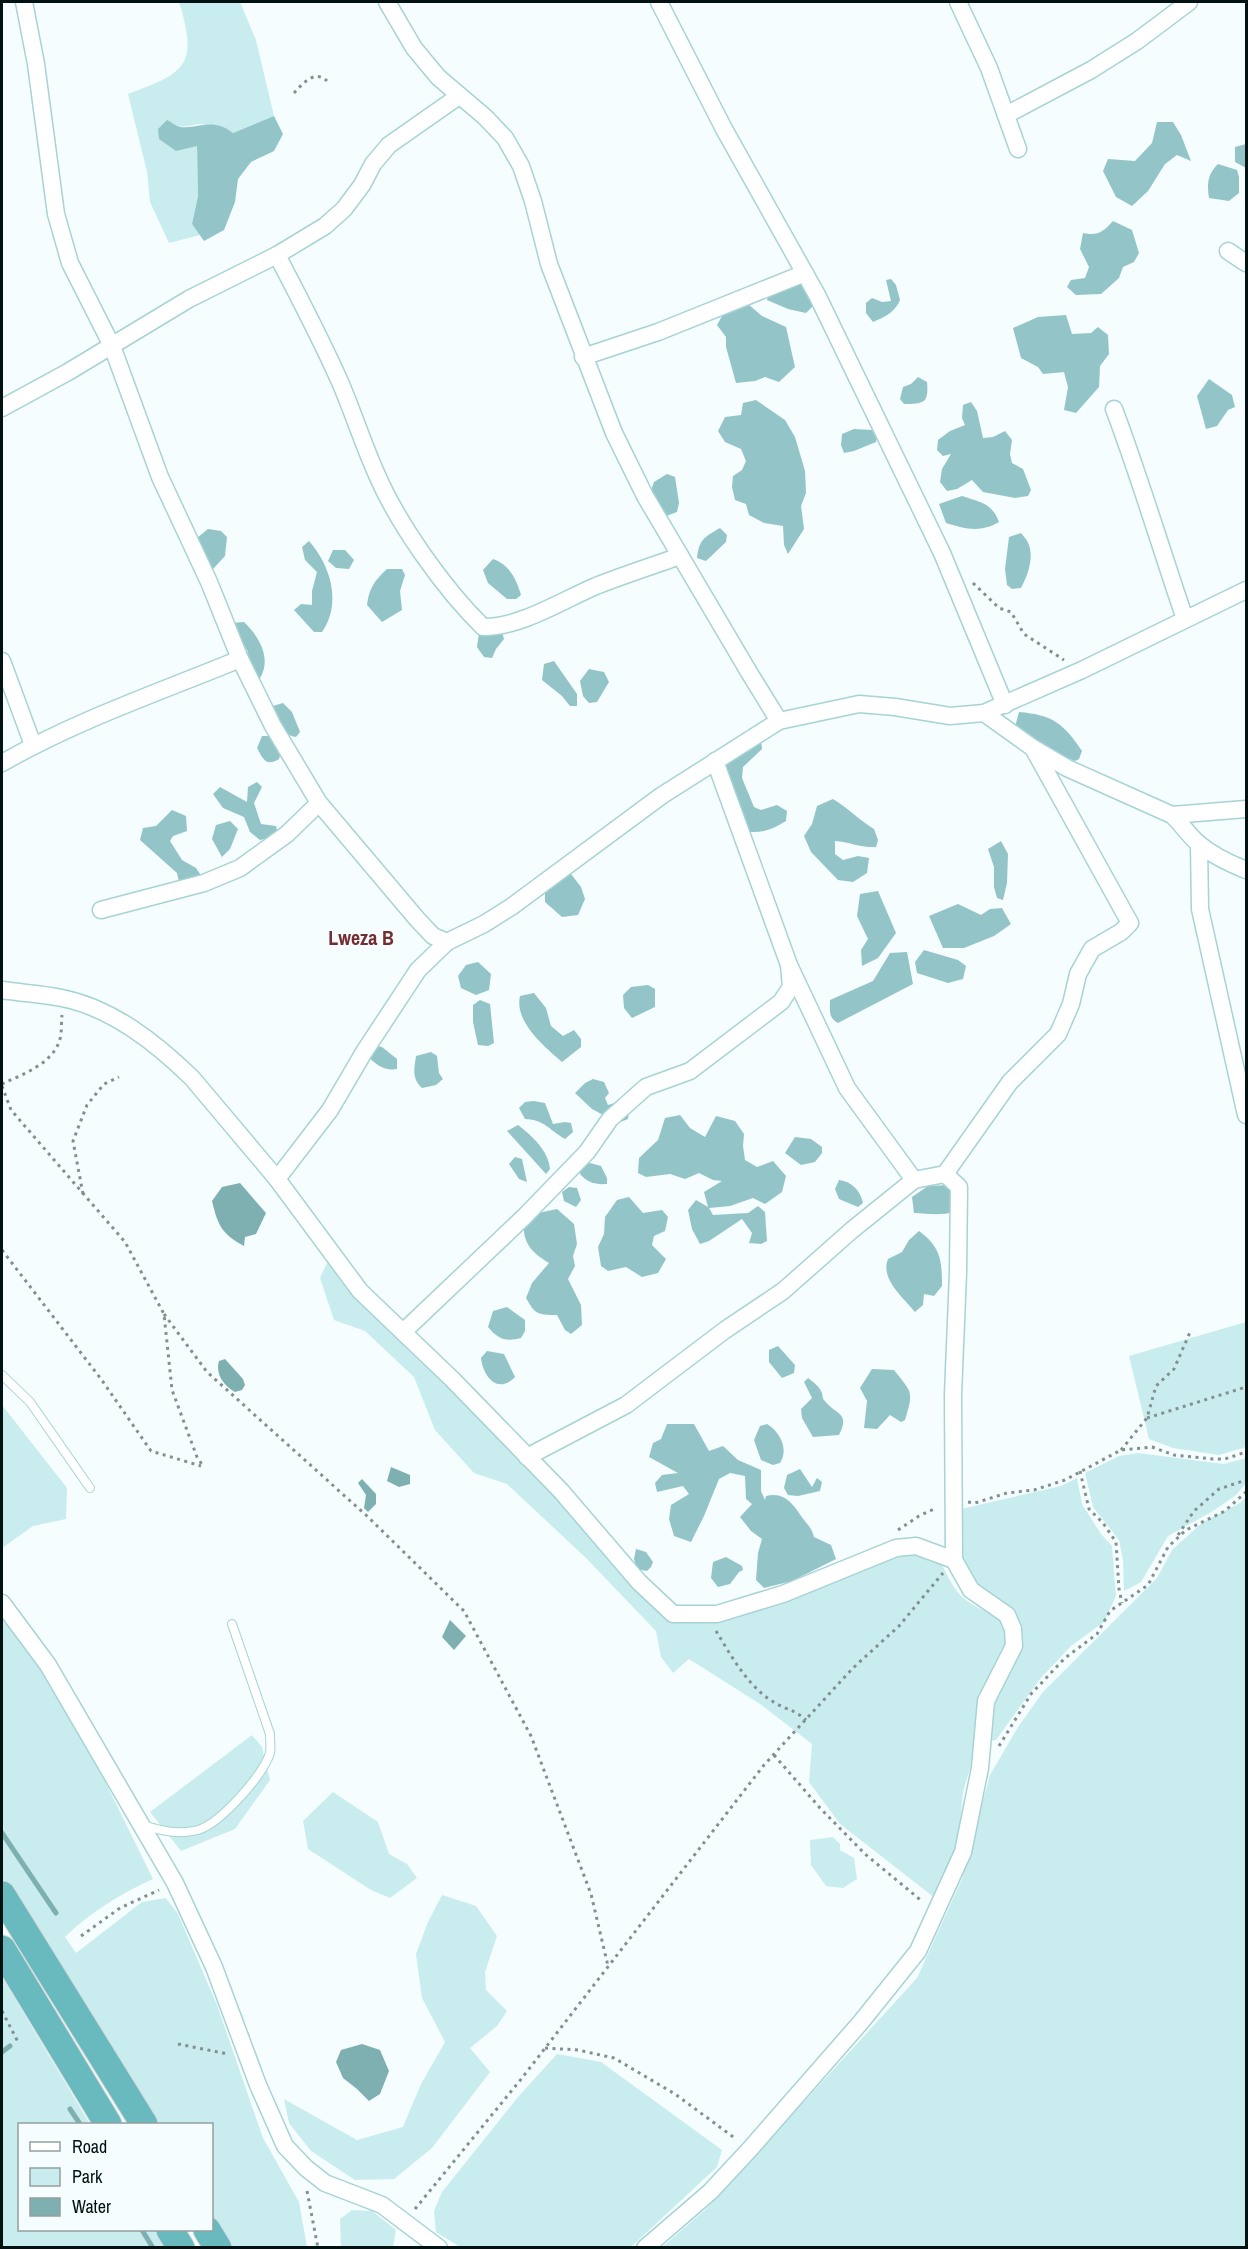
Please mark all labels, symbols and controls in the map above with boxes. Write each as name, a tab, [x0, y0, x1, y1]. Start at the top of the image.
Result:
district label: Lweza B	[328, 924, 394, 951]
legend	[18, 2123, 213, 2231]
text: Road	[72, 2134, 107, 2159]
text: Park	[72, 2164, 103, 2189]
text: Water	[72, 2194, 111, 2219]

